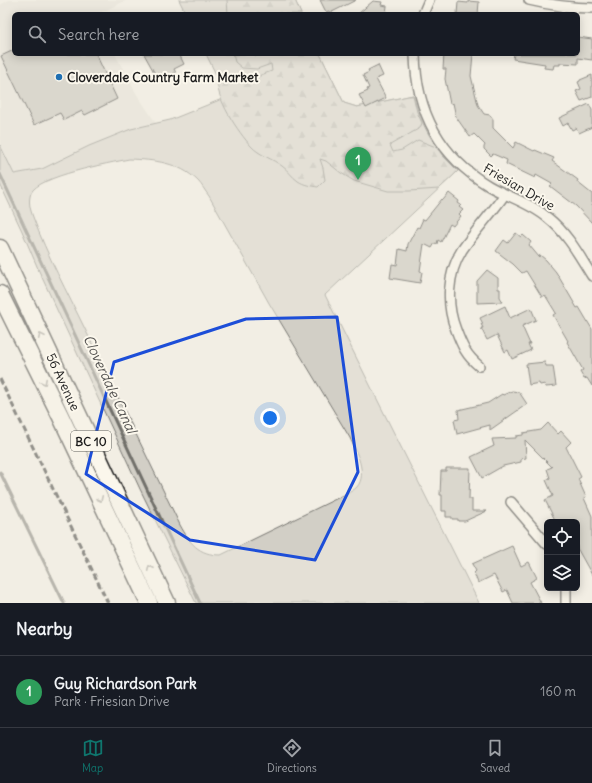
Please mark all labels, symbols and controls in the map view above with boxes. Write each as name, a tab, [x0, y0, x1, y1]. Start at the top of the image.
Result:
search box	[12, 12, 580, 56]
icon: search	[26, 23, 48, 45]
text: Search here	[58, 25, 139, 44]
place label: Cloverdale Country Farm Market	[67, 69, 259, 86]
marker: Cloverdale Country Farm Market	[54, 72, 64, 82]
pin: 1	[345, 147, 371, 180]
street label: Friesian Drive	[480, 160, 558, 214]
water label: Cloverdale Canal	[79, 332, 141, 438]
one-way arrow	[38, 333, 46, 340]
street label: 56 Avenue	[42, 350, 84, 414]
one-way arrow	[39, 378, 47, 385]
your location	[260, 408, 280, 428]
road number: BC 10	[71, 431, 111, 451]
one-way arrow	[95, 495, 103, 503]
map controls	[544, 519, 580, 591]
button: locate	[544, 519, 580, 555]
button: layers	[544, 555, 580, 591]
one-way arrow	[147, 564, 155, 572]
text: Nearby	[16, 618, 72, 640]
text: Guy Richardson Park	[54, 674, 197, 693]
text: 1	[26, 683, 32, 700]
text: 160 m	[540, 683, 576, 700]
text: Park · Friesian Drive	[54, 693, 170, 710]
tab: Map	[82, 737, 104, 775]
tab: Directions	[267, 737, 317, 775]
tab: Saved	[480, 737, 510, 775]

